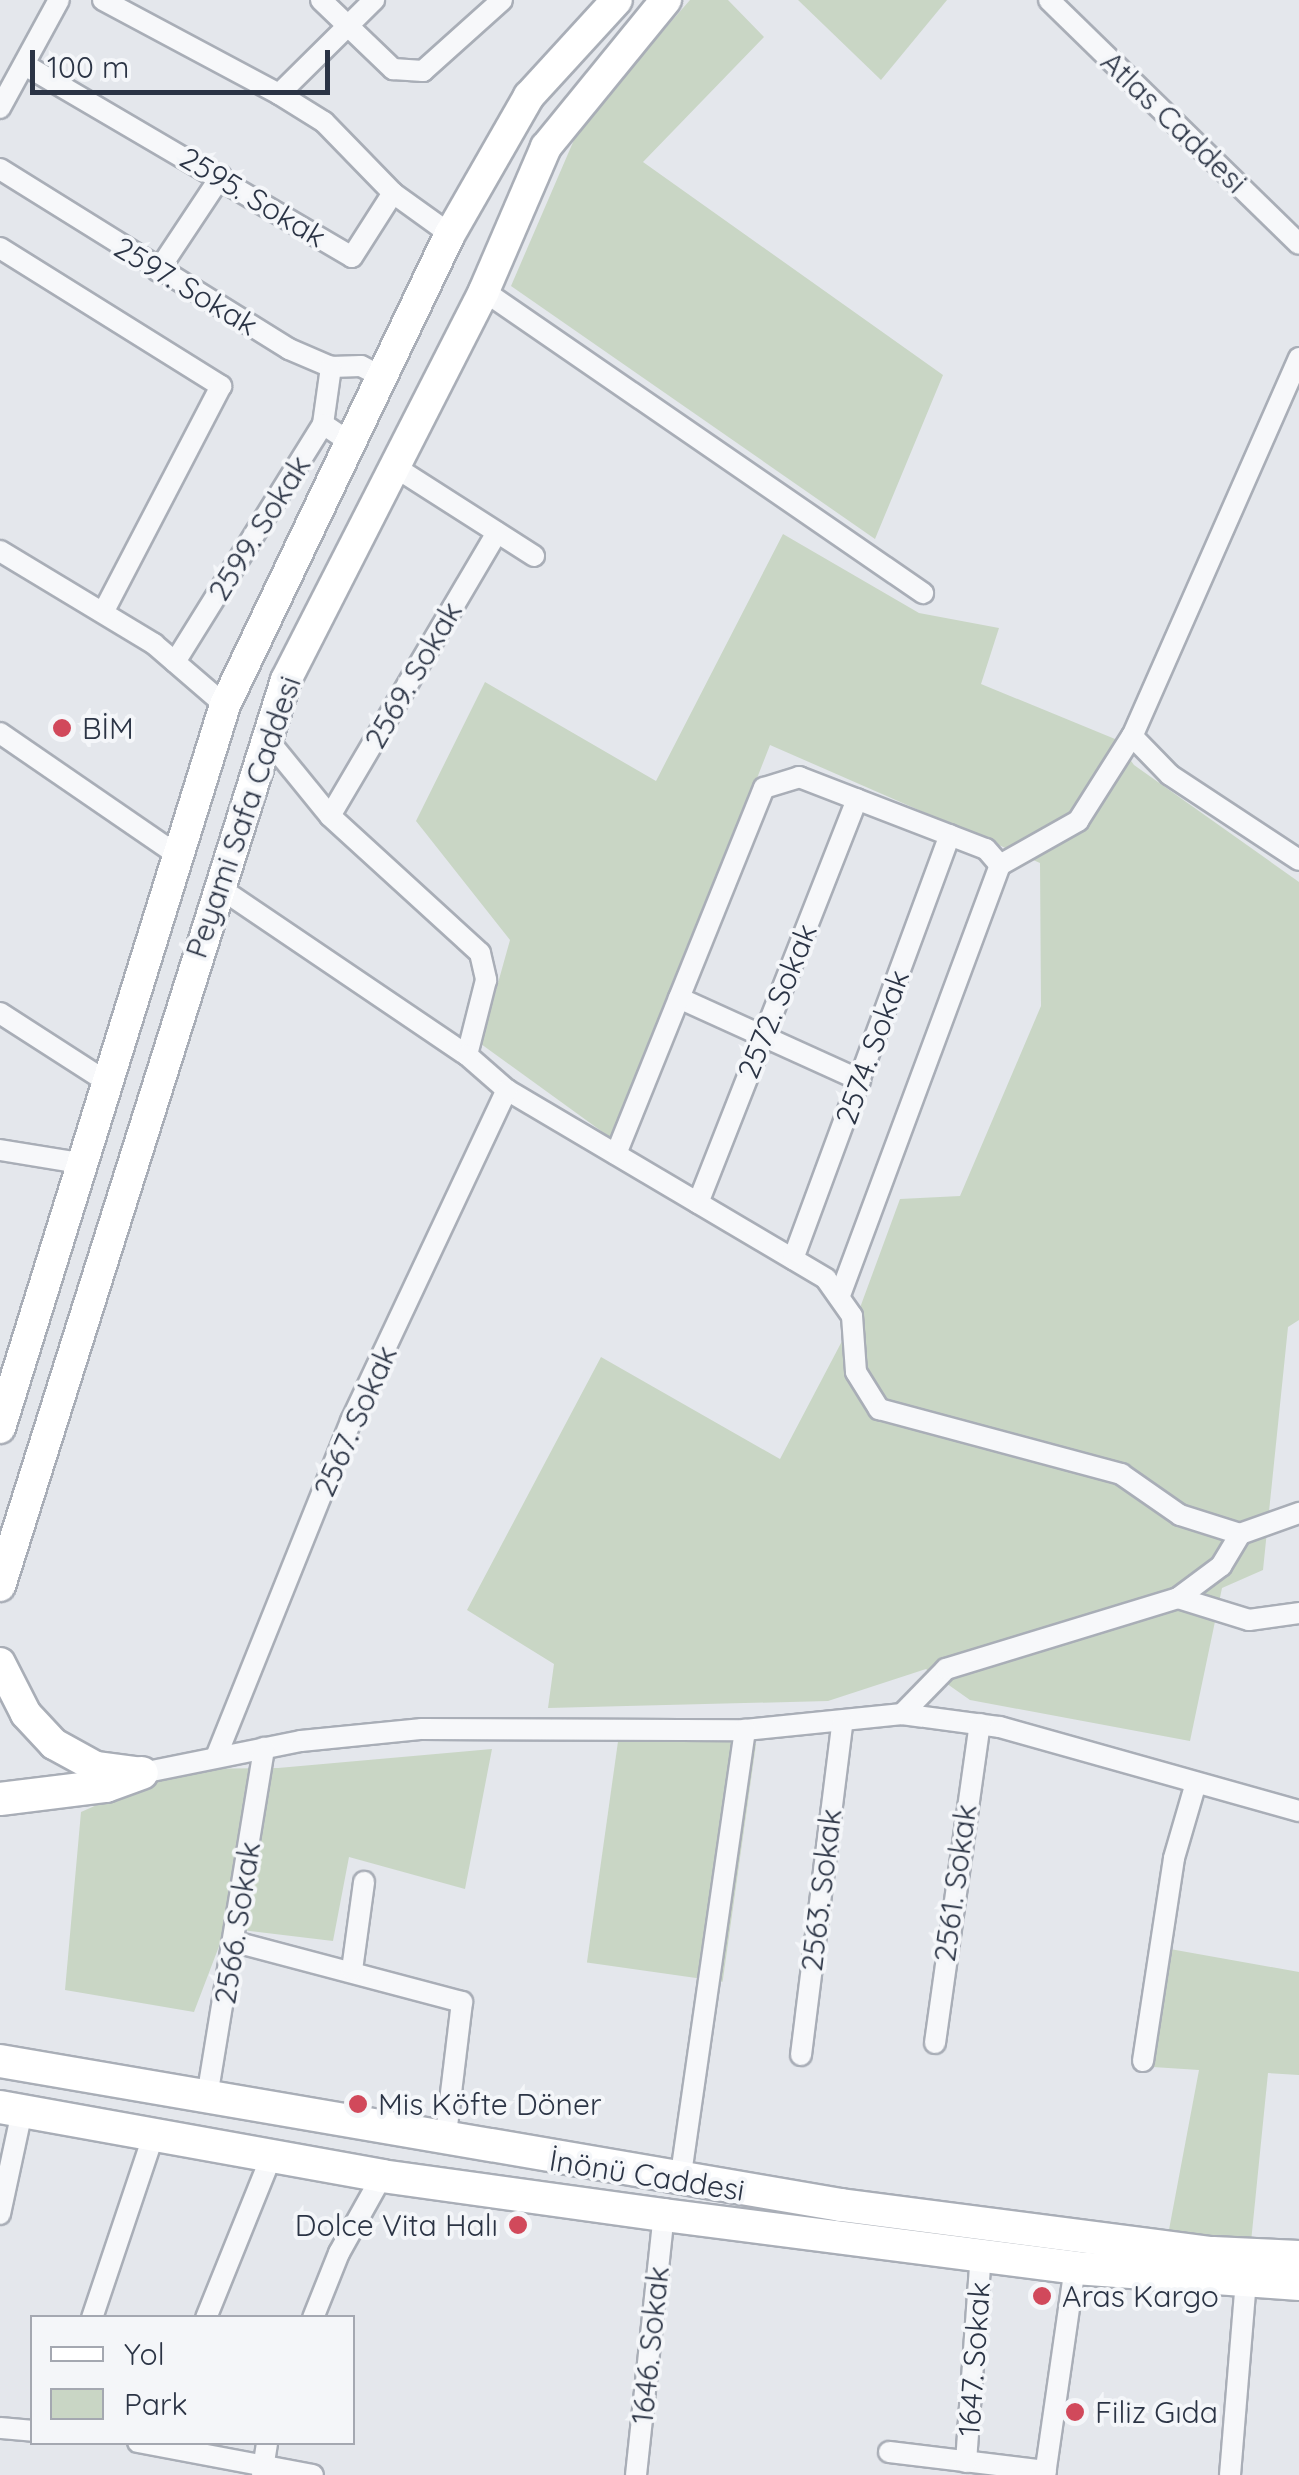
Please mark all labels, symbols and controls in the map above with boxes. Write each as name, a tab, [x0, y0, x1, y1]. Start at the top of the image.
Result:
scale bar	[35, 30, 335, 92]
street label: Atlas Caddesi	[1094, 44, 1254, 200]
text: 100 m	[47, 48, 129, 86]
street label: 2595. Sokak	[173, 139, 333, 255]
street label: 2597. Sokak	[108, 229, 264, 343]
street label: 2599. Sokak	[200, 449, 318, 607]
street label: 2569. Sokak	[357, 595, 469, 755]
street label: Peyami Safa Caddesi	[178, 672, 308, 962]
place label: BİM	[82, 710, 134, 746]
marker: BİM	[51, 717, 73, 739]
street label: 2572. Sokak	[730, 918, 824, 1084]
street label: 2574. Sokak	[827, 965, 917, 1129]
street label: 2567. Sokak	[306, 1340, 404, 1502]
street label: 2561. Sokak	[926, 1802, 984, 1964]
street label: 2563. Sokak	[793, 1807, 849, 1973]
street label: 2566. Sokak	[206, 1839, 268, 2007]
place label: Mis Köfte Döner	[378, 2086, 601, 2122]
marker: Mis Köfte Döner	[347, 2093, 369, 2115]
street label: İnönü Caddesi	[547, 2142, 747, 2208]
place label: Dolce Vita Halı	[295, 2207, 498, 2243]
marker: Dolce Vita Halı	[507, 2214, 529, 2236]
street label: 1646. Sokak	[624, 2264, 676, 2426]
place label: Aras Kargo	[1062, 2278, 1219, 2314]
street label: 1647. Sokak	[951, 2280, 997, 2438]
marker: Aras Kargo	[1031, 2285, 1053, 2307]
legend	[30, 2315, 355, 2445]
text: Yol	[124, 2335, 165, 2373]
text: Park	[124, 2385, 188, 2423]
place label: Filiz Gıda	[1095, 2394, 1218, 2430]
marker: Filiz Gıda	[1064, 2401, 1086, 2423]

